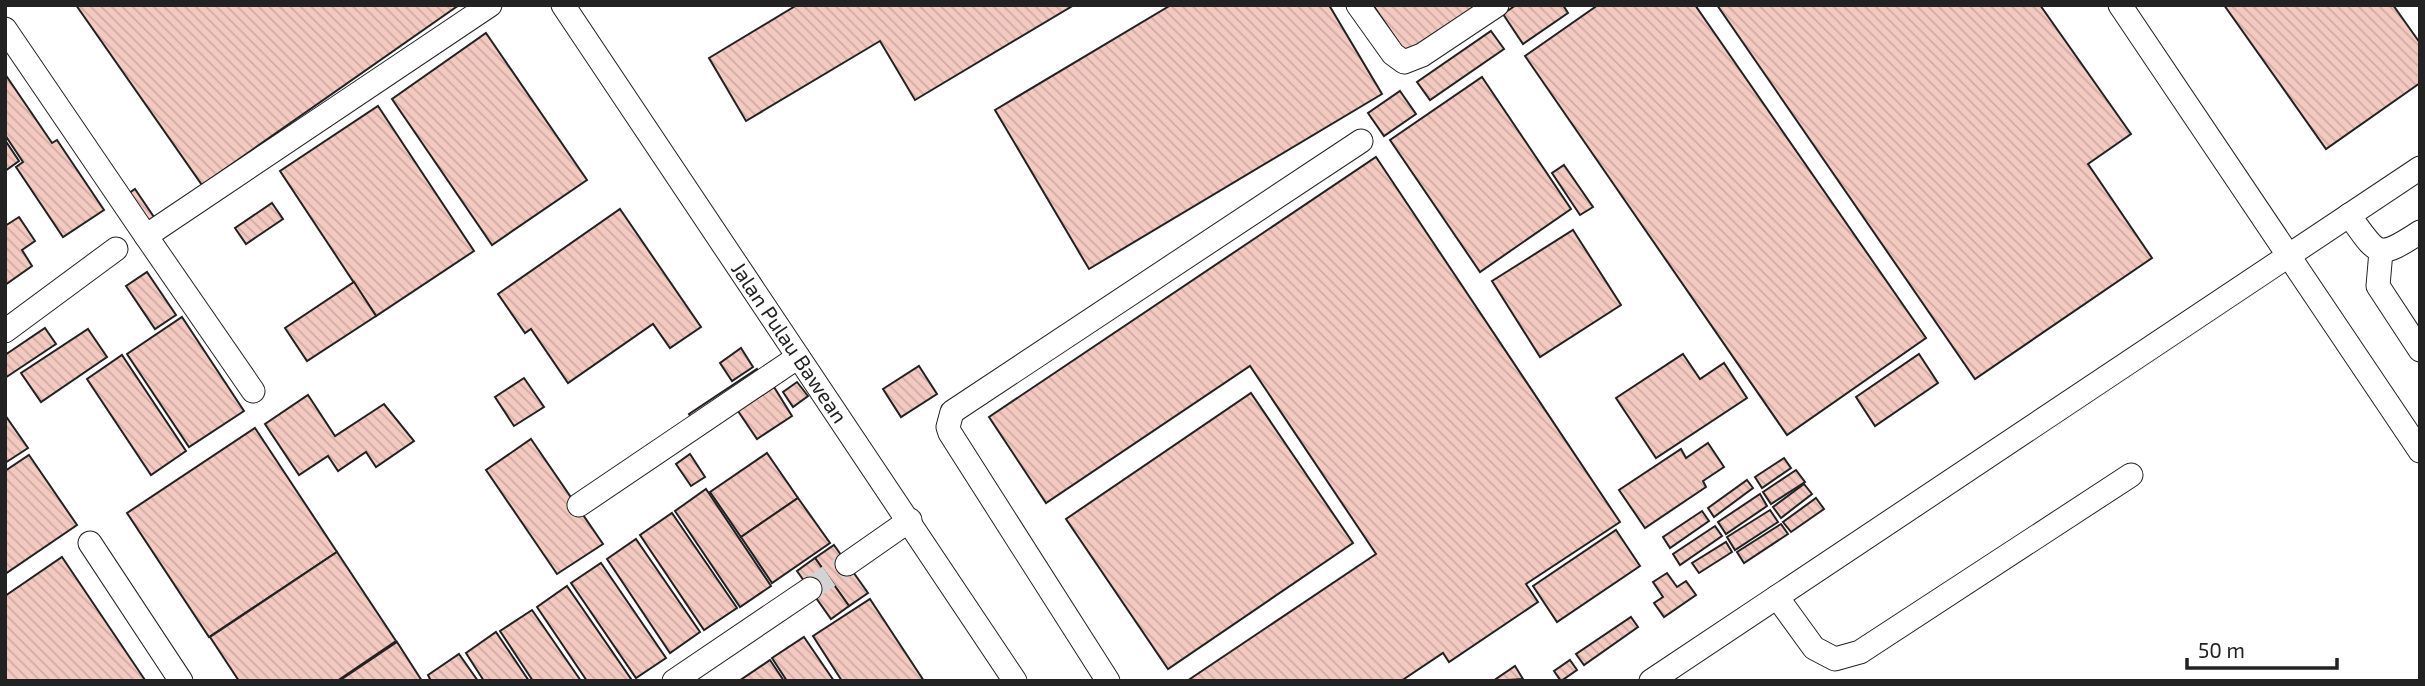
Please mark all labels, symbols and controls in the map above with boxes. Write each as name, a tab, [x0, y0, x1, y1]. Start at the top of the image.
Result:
street label: Jalan Pulau Bawean	[727, 257, 853, 427]
scale bar	[2187, 626, 2338, 670]
text: 50 m	[2198, 637, 2245, 662]

